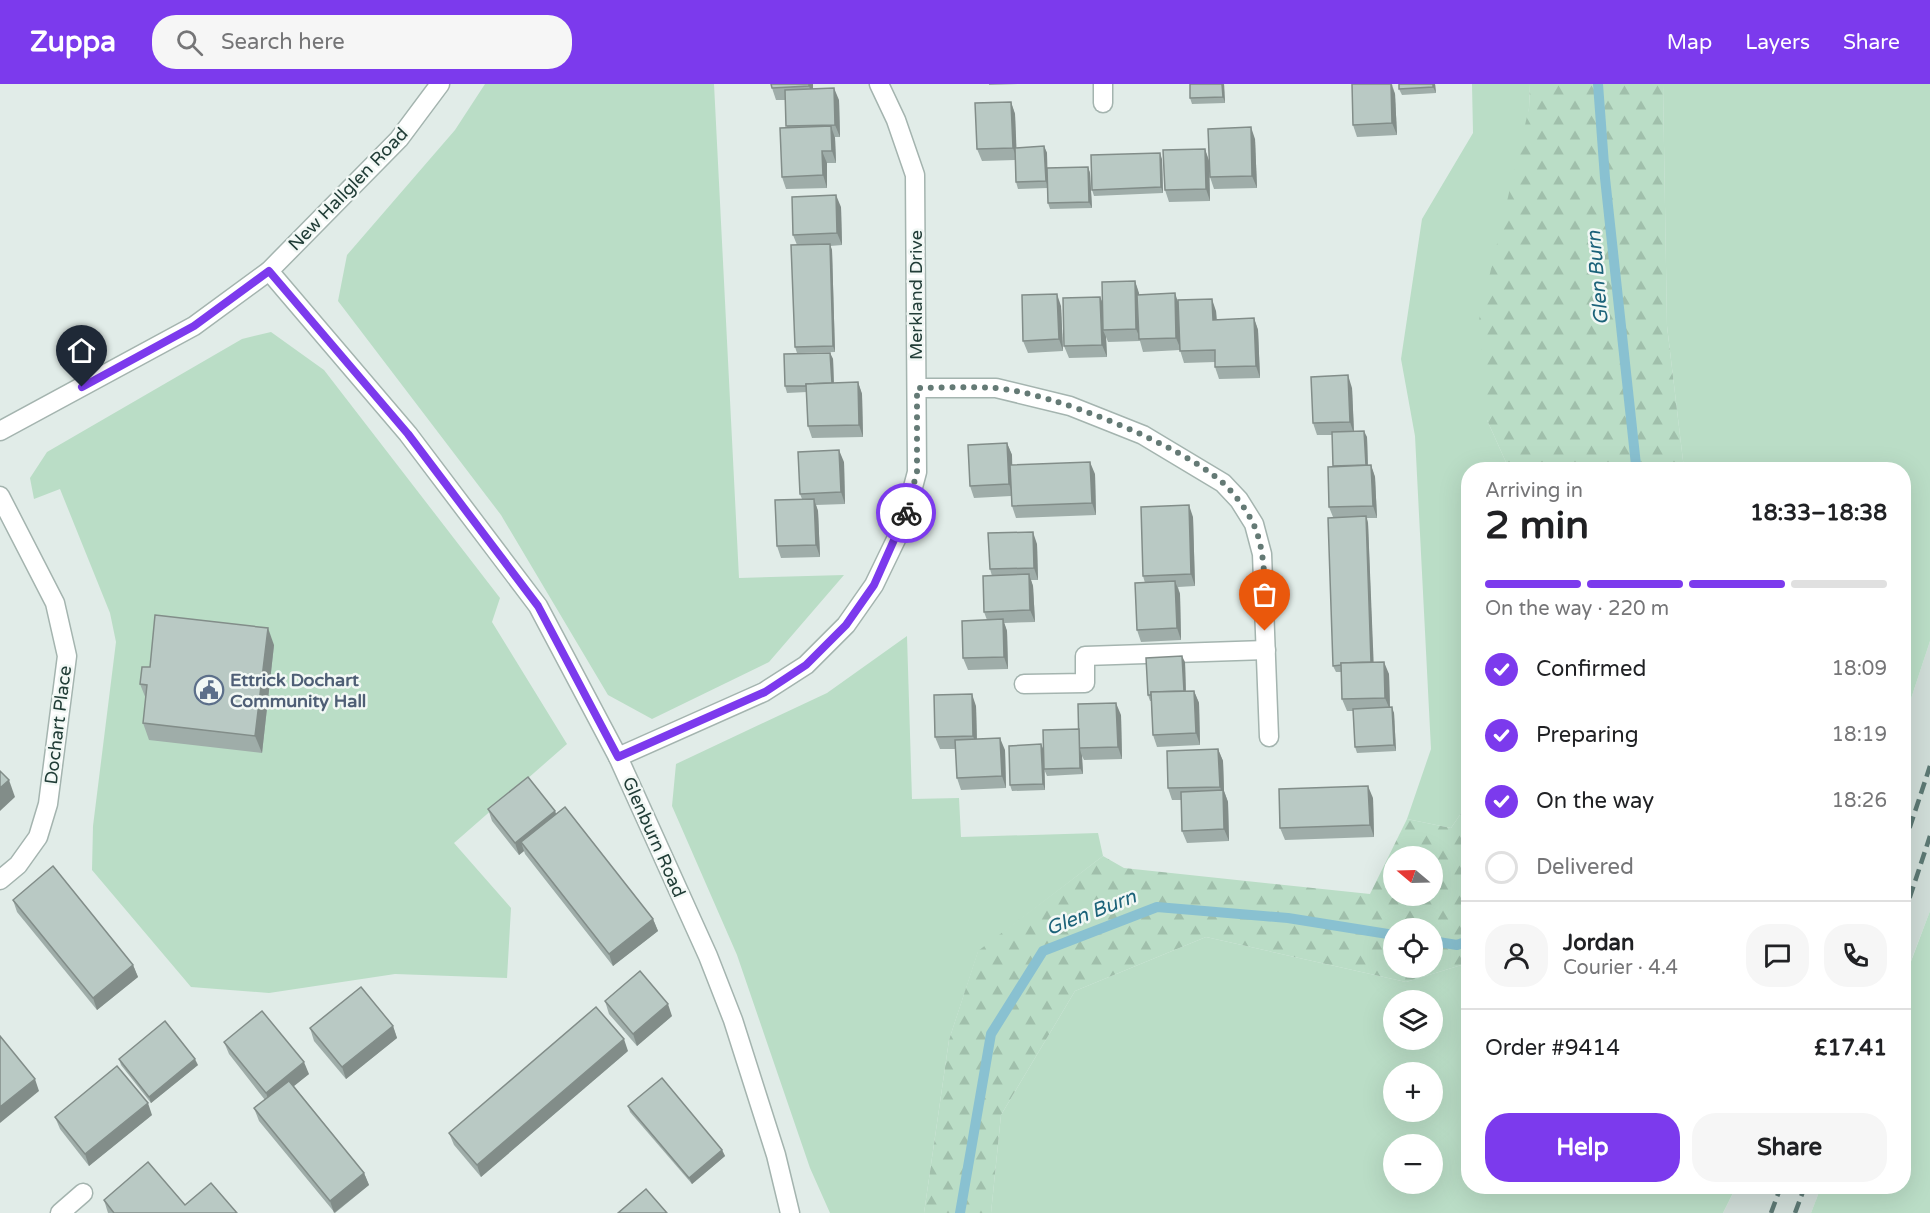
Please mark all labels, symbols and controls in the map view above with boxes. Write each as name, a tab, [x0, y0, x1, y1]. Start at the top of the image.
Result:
search box	[152, 15, 572, 69]
text: Zuppa	[30, 25, 116, 59]
icon: search	[173, 26, 206, 59]
text: Search here	[221, 29, 345, 55]
text: Map	[1667, 30, 1712, 55]
text: Layers	[1745, 30, 1810, 55]
text: Share	[1843, 30, 1900, 55]
street label: New Hallglen Road	[284, 123, 412, 255]
water label: Glen Burn	[1582, 229, 1614, 326]
street label: Merkland Drive	[905, 230, 927, 360]
pin	[56, 325, 107, 387]
icon: home	[65, 334, 98, 367]
text: Arriving in	[1485, 479, 1583, 503]
courier	[876, 483, 936, 543]
icon: bike	[890, 497, 923, 530]
text: 18:33–18:38	[1750, 500, 1887, 526]
text: 2 min	[1485, 502, 1589, 549]
pin	[1239, 569, 1290, 631]
icon: bag	[1248, 578, 1281, 611]
text: On the way · 220 m	[1485, 597, 1669, 621]
icon: check	[1485, 653, 1518, 686]
text: Confirmed	[1536, 656, 1646, 682]
text: 18:09	[1832, 657, 1887, 681]
street label: Dochart Place	[40, 664, 76, 786]
place label: Ettrick Dochart Community Hall	[230, 669, 366, 712]
public building icon: Ettrick Dochart Community Hall	[193, 674, 225, 706]
icon: check	[1485, 719, 1518, 752]
text: Preparing	[1536, 722, 1639, 748]
text: 18:19	[1832, 723, 1887, 747]
street label: Glenburn Road	[618, 773, 690, 901]
icon: check	[1485, 785, 1518, 818]
text: On the way	[1536, 788, 1654, 814]
text: 18:26	[1832, 789, 1887, 813]
north arrow	[1383, 846, 1443, 906]
map controls	[1383, 846, 1443, 1194]
text: Delivered	[1536, 854, 1634, 880]
water label: Glen Burn	[1043, 885, 1140, 941]
button: locate	[1383, 918, 1443, 978]
button: person	[1485, 924, 1548, 987]
button: chat	[1746, 924, 1809, 987]
button: phone	[1824, 924, 1887, 987]
text: Jordan	[1563, 930, 1634, 956]
text: Courier · 4.4	[1563, 956, 1678, 980]
button: layers	[1383, 990, 1443, 1050]
text: Order #9414	[1485, 1035, 1620, 1061]
text: £17.41	[1814, 1035, 1887, 1061]
button: +	[1383, 1062, 1443, 1122]
button: Help	[1485, 1113, 1680, 1182]
button: Share	[1692, 1113, 1887, 1182]
button: −	[1383, 1134, 1443, 1194]

